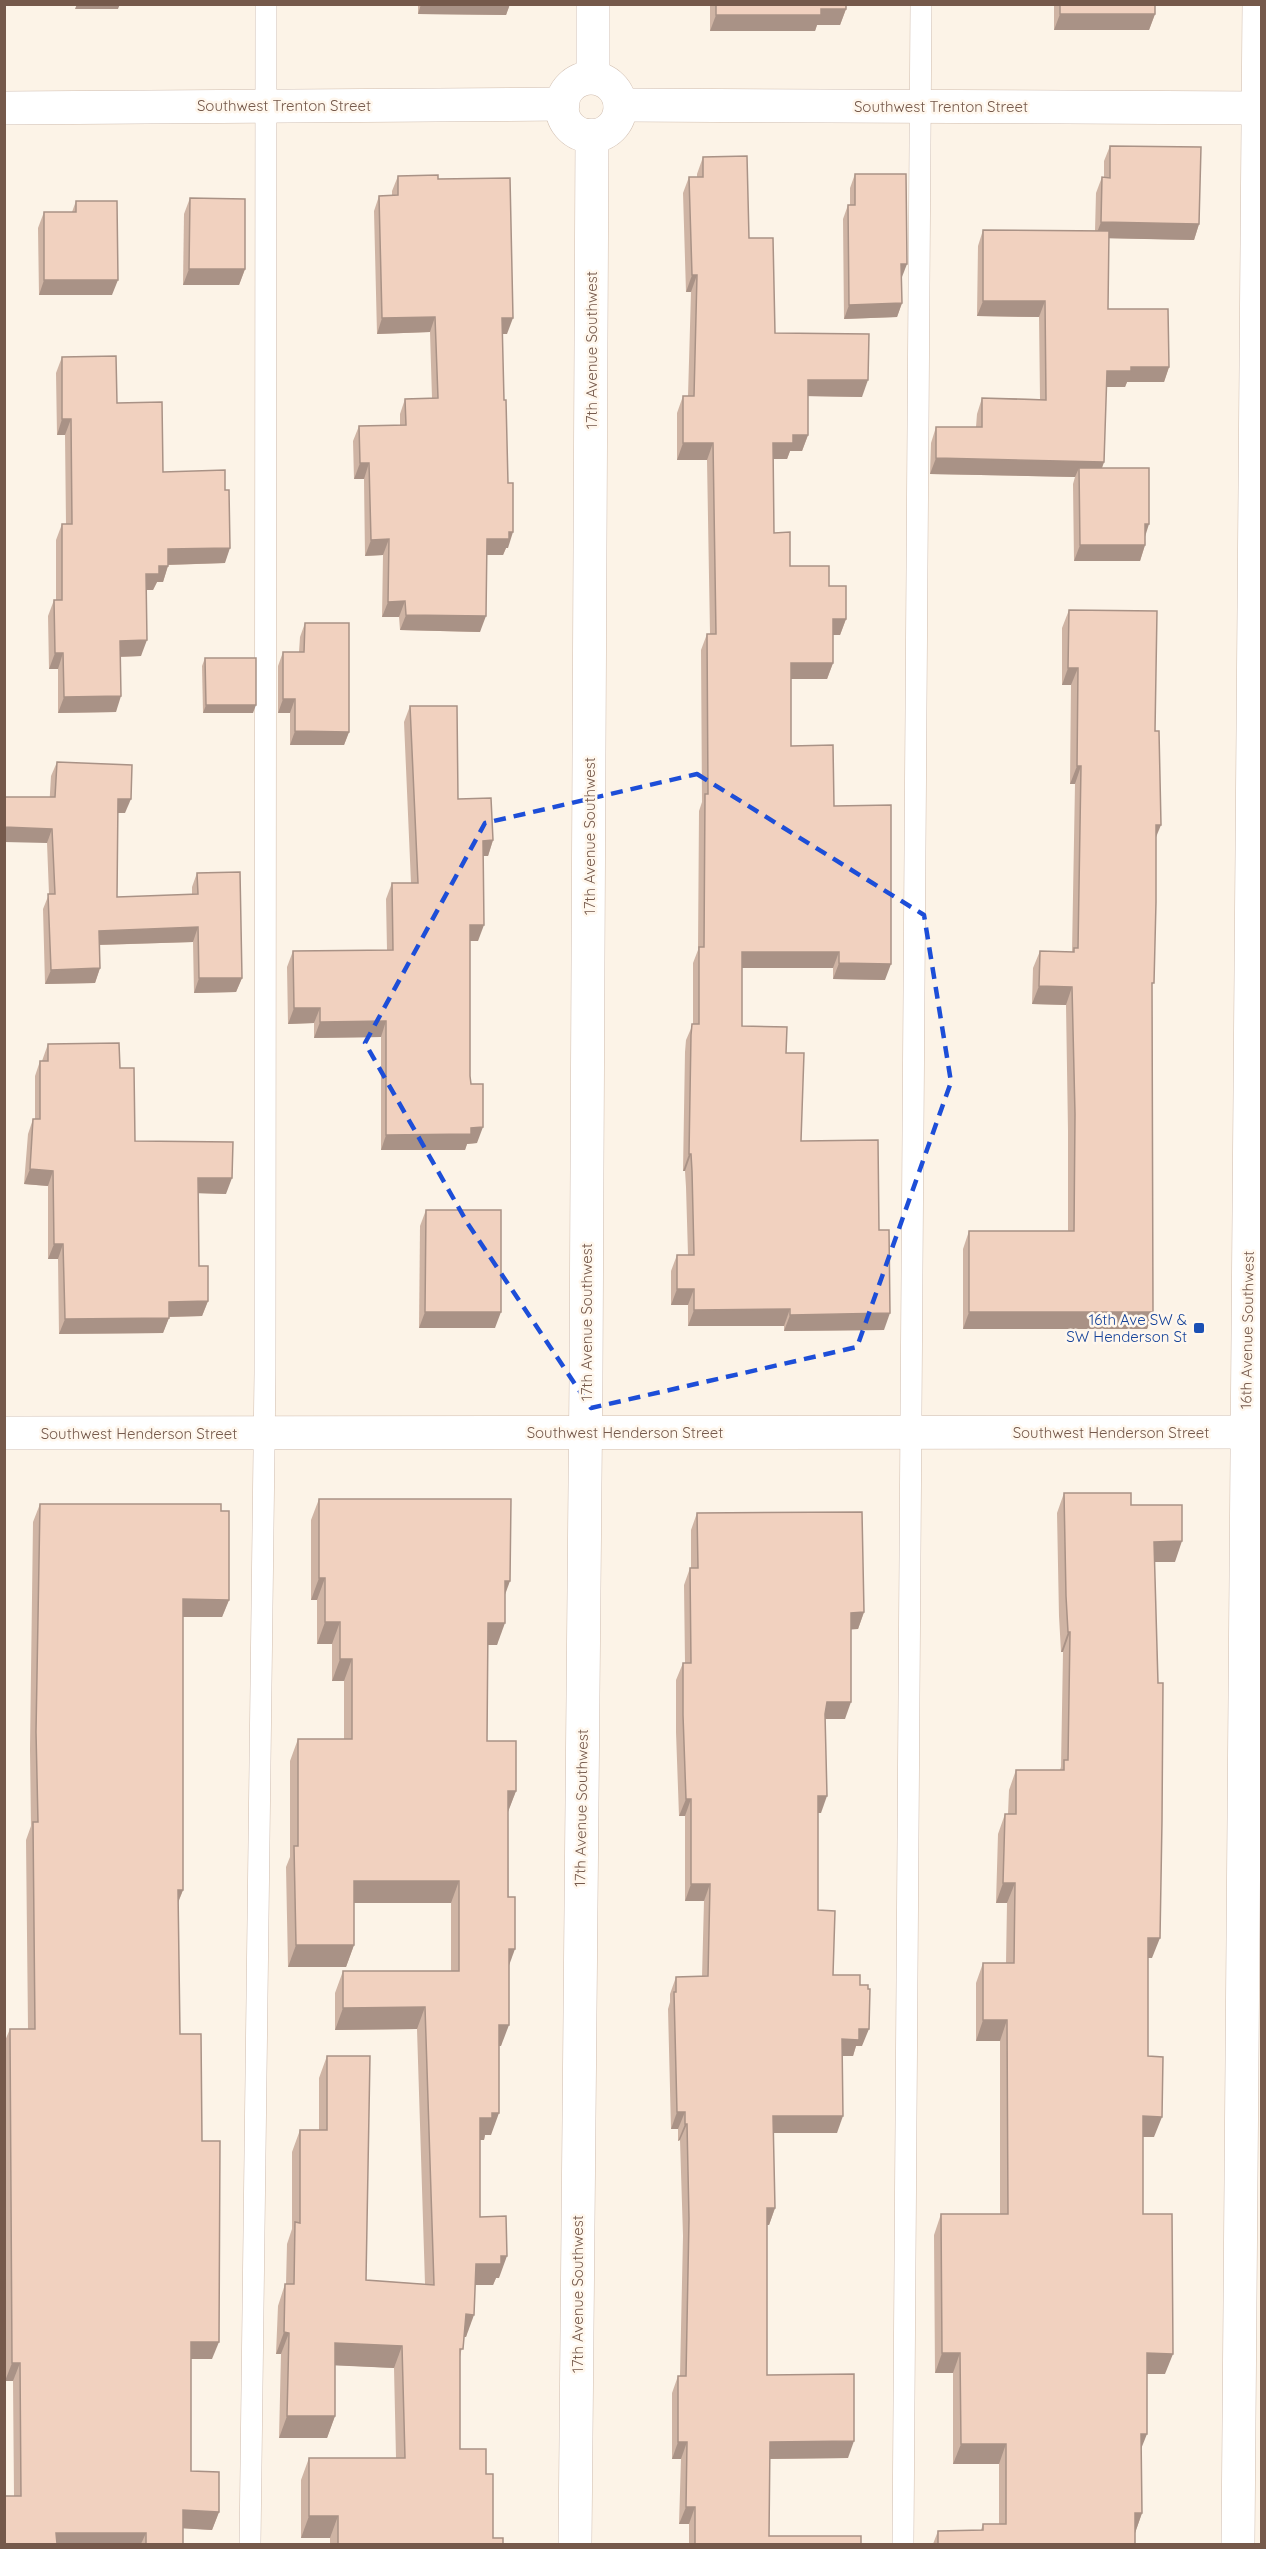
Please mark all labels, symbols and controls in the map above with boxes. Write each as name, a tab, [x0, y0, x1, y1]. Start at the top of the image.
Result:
street label: Southwest Trenton Street	[197, 96, 371, 115]
street label: Southwest Trenton Street	[854, 97, 1028, 116]
street label: 17th Avenue Southwest	[582, 271, 601, 429]
street label: 17th Avenue Southwest	[580, 757, 599, 915]
street label: 17th Avenue Southwest	[577, 1243, 596, 1401]
street label: 16th Avenue Southwest	[1236, 1251, 1258, 1409]
place label: 16th Ave SW & SW Henderson St	[1066, 1310, 1187, 1346]
marker: 16th Ave SW & SW Henderson St	[1192, 1321, 1206, 1335]
street label: Southwest Henderson Street	[527, 1423, 723, 1442]
street label: Southwest Henderson Street	[1013, 1423, 1209, 1442]
street label: Southwest Henderson Street	[41, 1424, 237, 1443]
street label: 17th Avenue Southwest	[570, 1729, 592, 1887]
street label: 17th Avenue Southwest	[568, 2215, 587, 2373]

